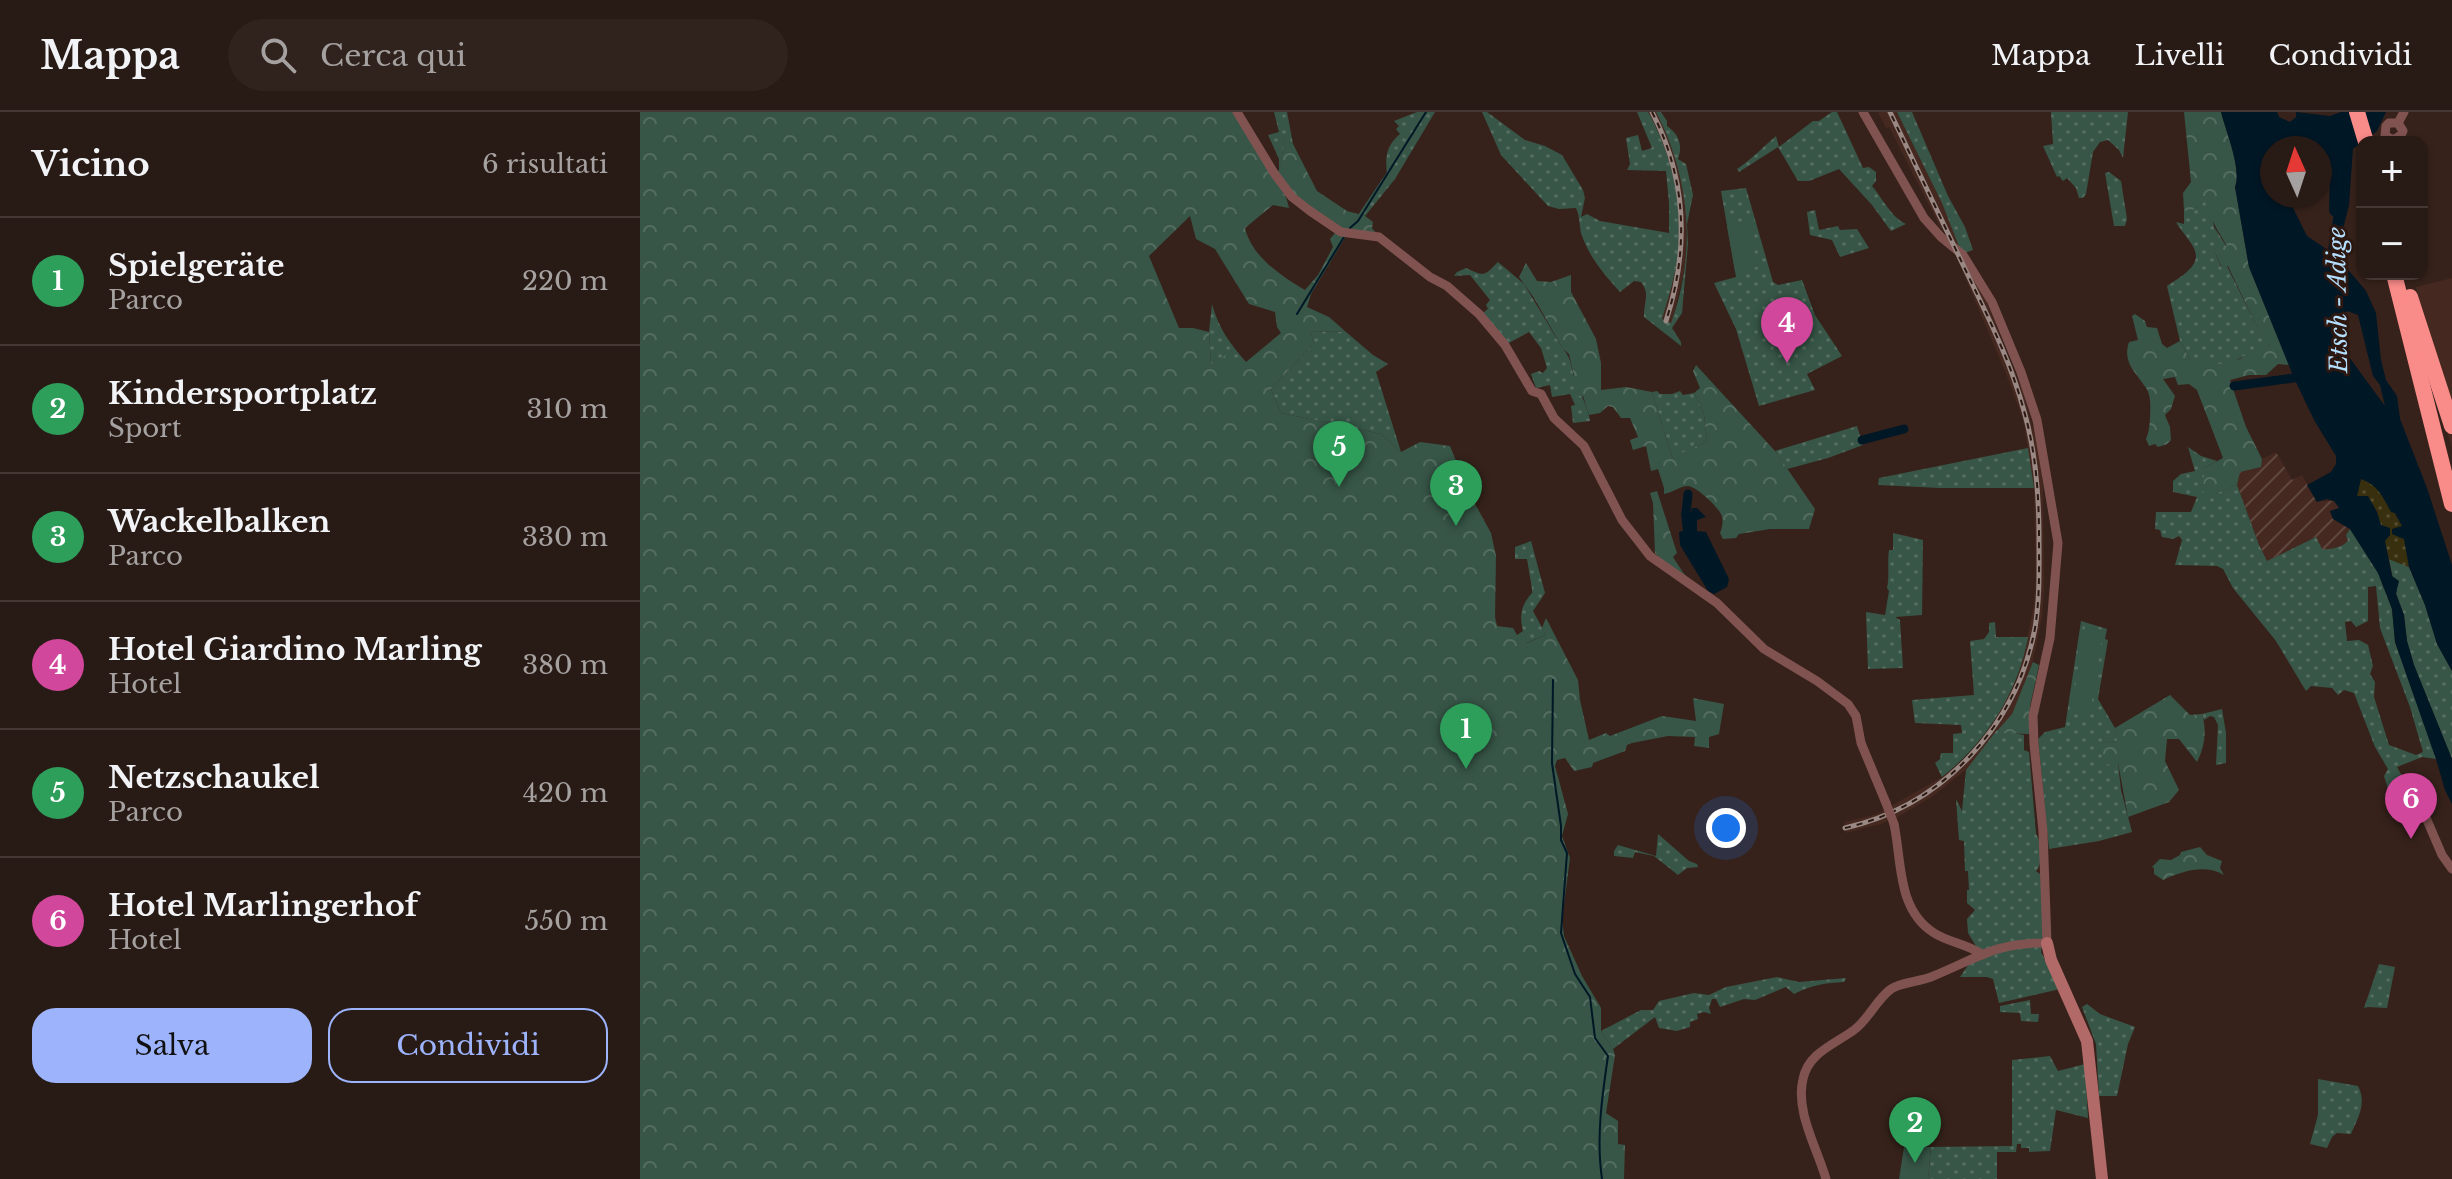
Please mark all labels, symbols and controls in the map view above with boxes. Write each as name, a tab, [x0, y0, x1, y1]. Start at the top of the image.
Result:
search box	[228, 19, 788, 91]
text: Mappa	[40, 32, 180, 79]
icon: search	[256, 33, 300, 77]
text: Cerca qui	[320, 37, 466, 74]
text: Mappa	[1991, 38, 2091, 73]
text: Livelli	[2135, 38, 2225, 73]
text: Condividi	[2269, 38, 2412, 73]
north arrow	[2260, 136, 2332, 208]
map controls	[2356, 136, 2428, 280]
button: +	[2356, 136, 2428, 208]
text: Vicino	[32, 143, 150, 185]
text: 6 risultati	[482, 148, 608, 180]
button: −	[2356, 208, 2428, 280]
water label: Etsch - Adige	[2322, 227, 2353, 374]
text: Spielgeräte	[108, 247, 284, 284]
text: 1	[52, 265, 64, 297]
text: 220 m	[522, 265, 608, 297]
text: Parco	[108, 284, 183, 316]
pin: 4	[1761, 297, 1813, 363]
text: Kindersportplatz	[108, 375, 377, 412]
text: 2	[50, 393, 66, 425]
text: 310 m	[526, 393, 608, 425]
text: Sport	[108, 412, 182, 444]
pin: 5	[1313, 421, 1365, 487]
pin: 3	[1430, 460, 1482, 526]
text: Wackelbalken	[108, 503, 330, 540]
text: 3	[50, 521, 66, 553]
text: 330 m	[522, 521, 608, 553]
text: Parco	[108, 540, 183, 572]
text: Hotel Giardino Marling	[108, 631, 482, 668]
text: 4	[49, 649, 67, 681]
text: 380 m	[522, 649, 608, 681]
text: Hotel	[108, 668, 182, 700]
pin: 1	[1440, 703, 1492, 769]
text: Netzschaukel	[108, 759, 320, 796]
pin: 6	[2385, 773, 2437, 839]
text: 5	[50, 777, 66, 809]
text: 420 m	[523, 777, 608, 809]
text: Parco	[108, 796, 183, 828]
your location	[1706, 808, 1746, 848]
text: Hotel Marlingerhof	[108, 887, 418, 924]
text: 6	[49, 905, 67, 937]
text: 550 m	[525, 905, 608, 937]
text: Hotel	[108, 924, 182, 956]
button: Salva	[32, 1008, 312, 1083]
button: Condividi	[328, 1008, 608, 1083]
pin: 2	[1889, 1097, 1941, 1163]

